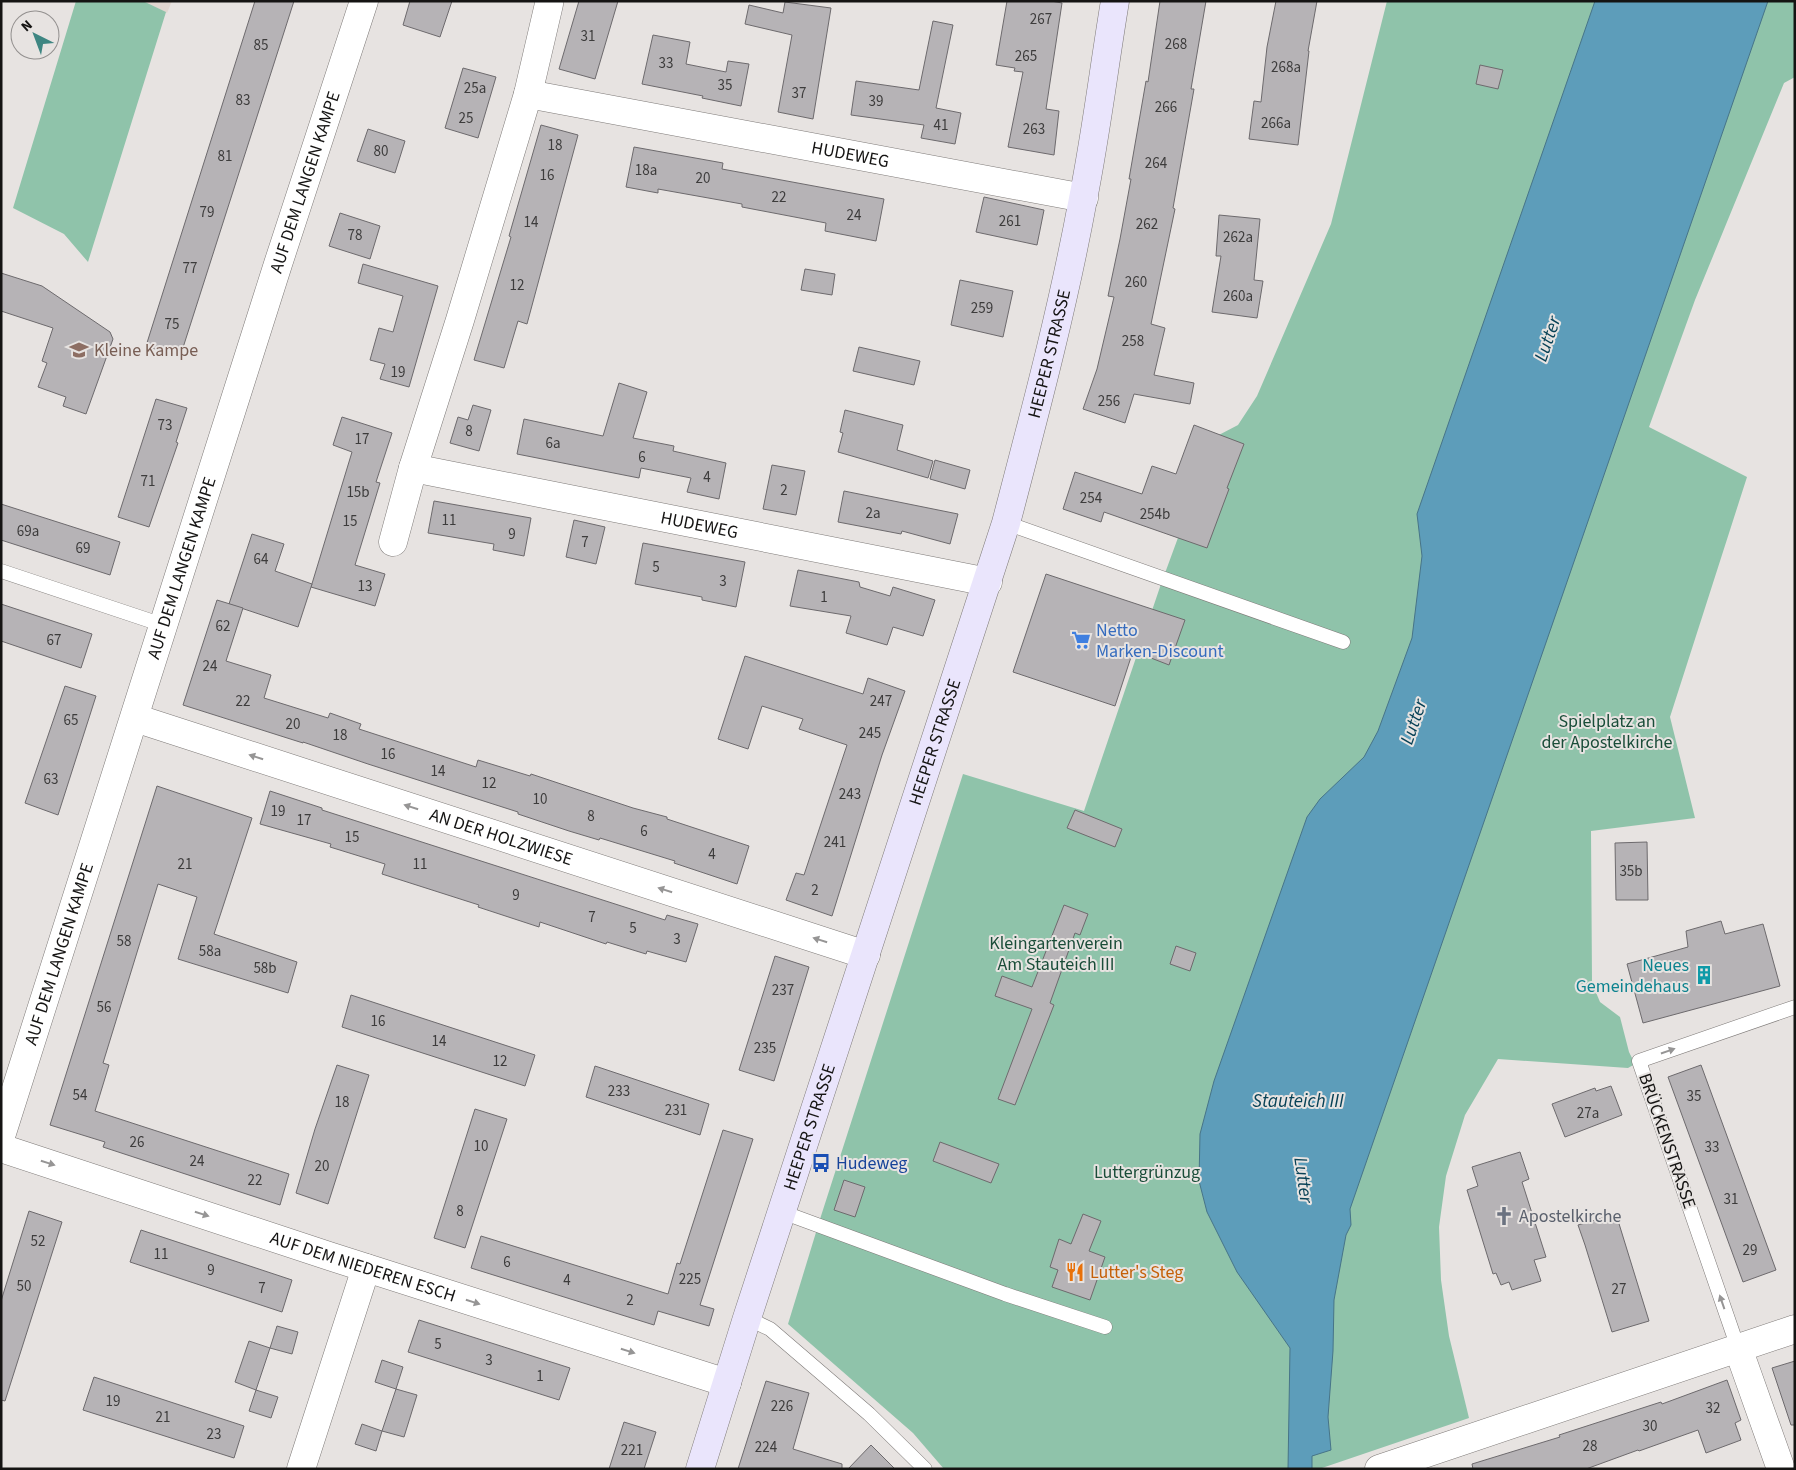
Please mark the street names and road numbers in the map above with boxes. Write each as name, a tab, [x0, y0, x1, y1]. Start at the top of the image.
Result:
street label: AUF DEM LANGEN KAMPE	[263, 88, 346, 276]
street label: HUDEWEG	[809, 135, 891, 174]
street label: HEEPER STRASSE	[1021, 287, 1077, 421]
street label: AUF DEM LANGEN KAMPE	[141, 474, 222, 662]
street label: HUDEWEG	[658, 505, 740, 545]
street label: HEEPER STRASSE	[902, 675, 967, 808]
street label: AN DER HOLZWIESE	[426, 802, 576, 872]
street label: AUF DEM LANGEN KAMPE	[18, 860, 99, 1048]
street label: HEEPER STRASSE	[777, 1061, 842, 1194]
street label: BRÜCKENSTRASSE	[1632, 1070, 1702, 1212]
street label: AUF DEM NIEDEREN ESCH	[267, 1225, 459, 1308]

